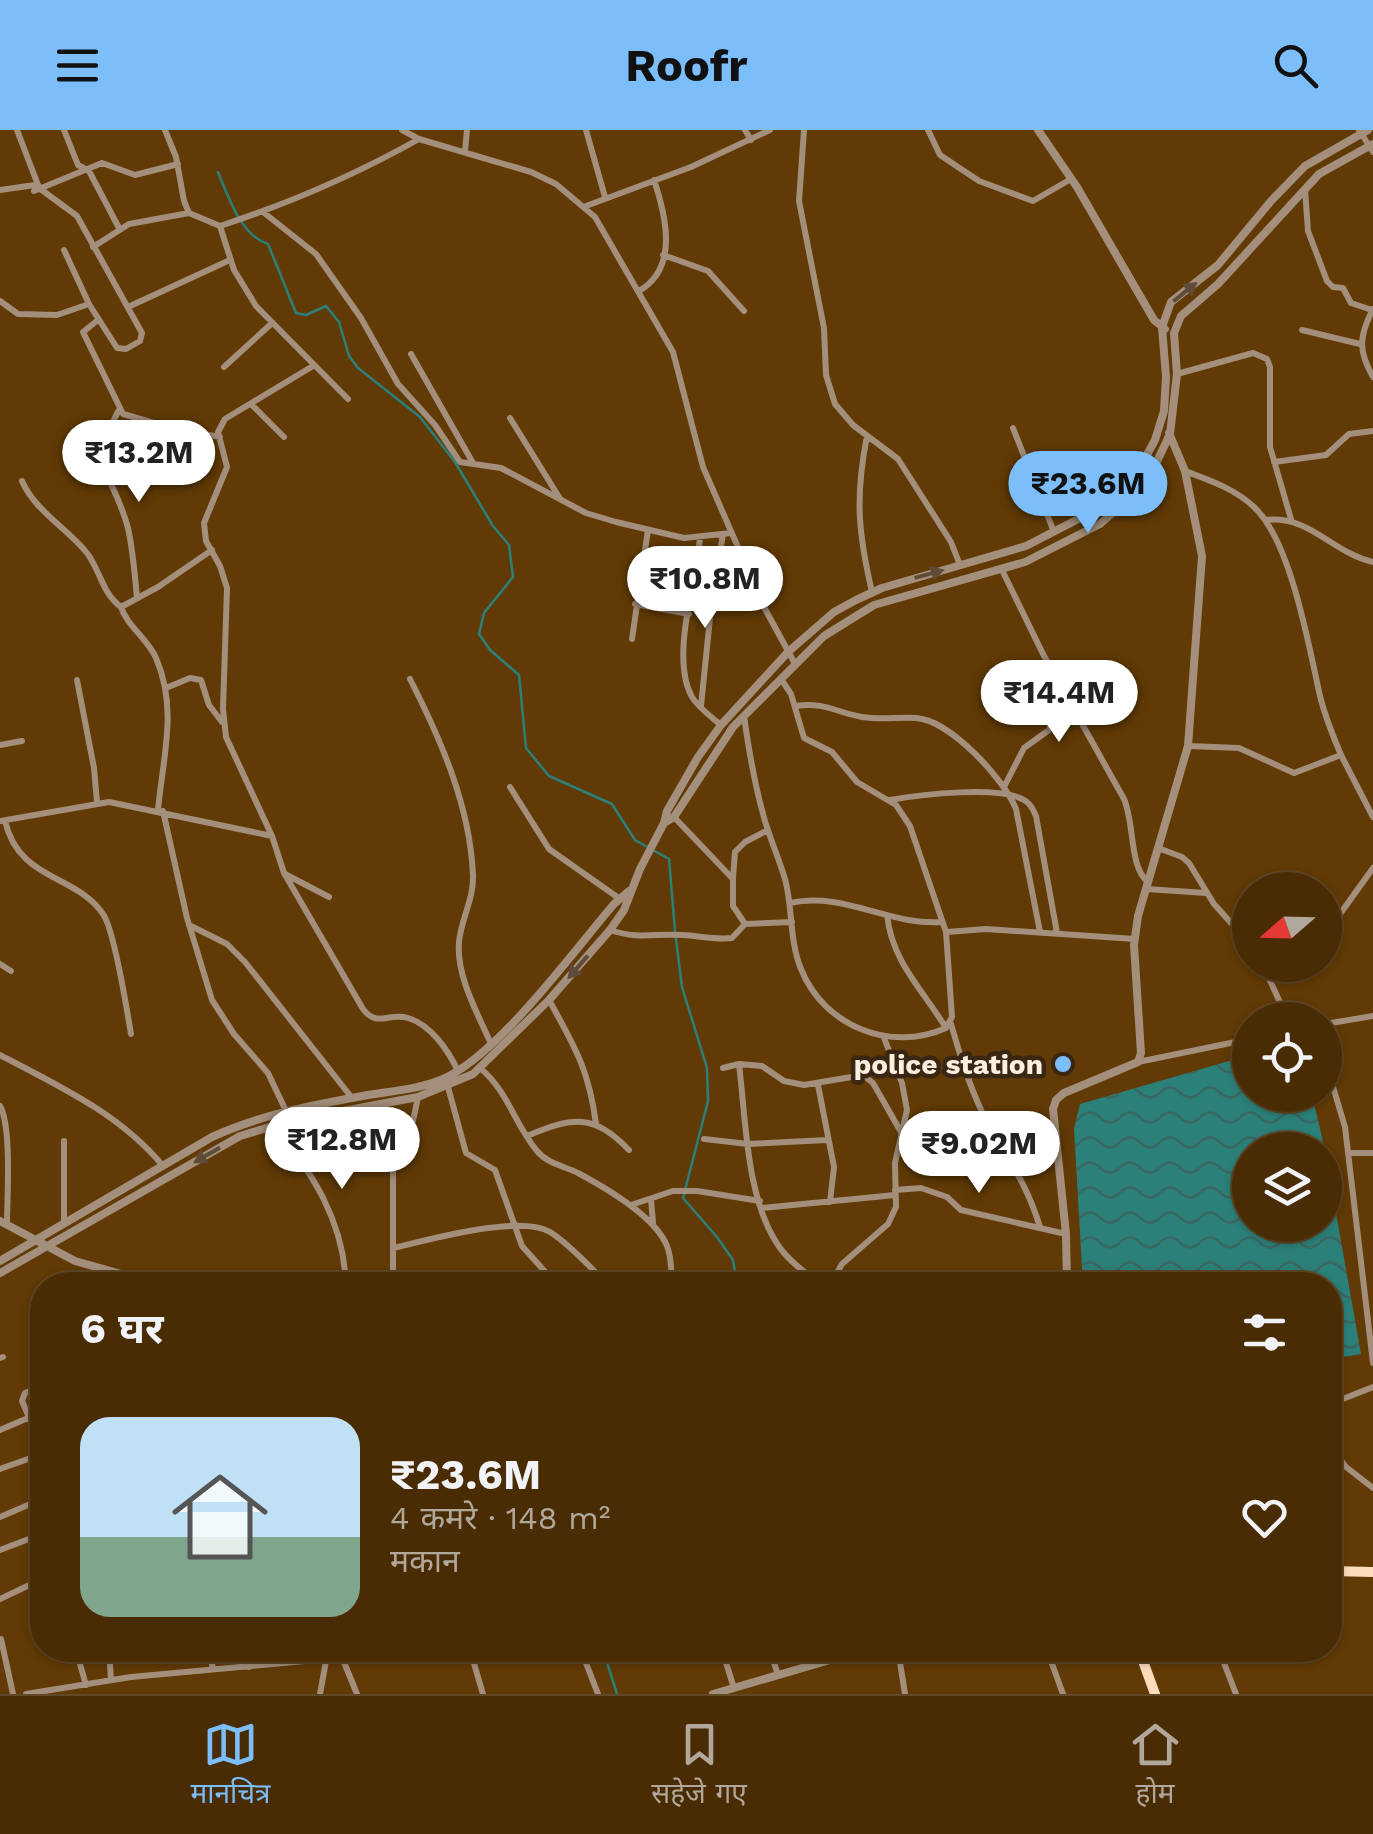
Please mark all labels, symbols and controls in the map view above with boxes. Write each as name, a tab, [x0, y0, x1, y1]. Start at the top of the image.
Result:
icon: menu	[50, 38, 105, 93]
icon: search	[1268, 38, 1323, 93]
text: Roofr	[625, 39, 748, 92]
one-way arrow	[1172, 282, 1198, 303]
pin: ₹13.2M	[58, 420, 220, 505]
text: ₹13.2M	[84, 433, 194, 471]
pin: ₹23.6M	[1007, 451, 1169, 536]
text: ₹23.6M	[1030, 464, 1146, 502]
pin: ₹10.8M	[624, 546, 786, 631]
text: ₹10.8M	[649, 559, 761, 597]
one-way arrow	[914, 566, 945, 582]
pin: ₹14.4M	[978, 660, 1140, 745]
text: ₹14.4M	[1003, 673, 1115, 711]
north arrow	[1232, 872, 1342, 982]
map controls	[1232, 872, 1342, 1242]
one-way arrow	[568, 955, 590, 980]
button: locate	[1232, 1002, 1342, 1112]
place label: police station	[854, 1048, 1043, 1081]
marker: police station	[1052, 1053, 1074, 1075]
pin: ₹12.8M	[261, 1107, 423, 1192]
pin: ₹9.02M	[898, 1111, 1060, 1196]
text: ₹12.8M	[287, 1120, 397, 1158]
text: ₹9.02M	[921, 1124, 1037, 1162]
button: layers	[1232, 1132, 1342, 1242]
one-way arrow	[193, 1145, 221, 1163]
text: 6 घर	[80, 1304, 164, 1353]
icon: filters	[1237, 1305, 1292, 1360]
text: ₹23.6M	[390, 1450, 541, 1499]
icon: home	[160, 1457, 280, 1577]
icon: heart	[1237, 1490, 1292, 1545]
text: 4 कमरे · 148 m²	[390, 1499, 611, 1537]
text: मकान	[390, 1542, 460, 1580]
tab: मानचित्र	[190, 1717, 270, 1814]
tab: सहेजे गए	[651, 1717, 747, 1814]
tab: होम	[1128, 1717, 1183, 1814]

